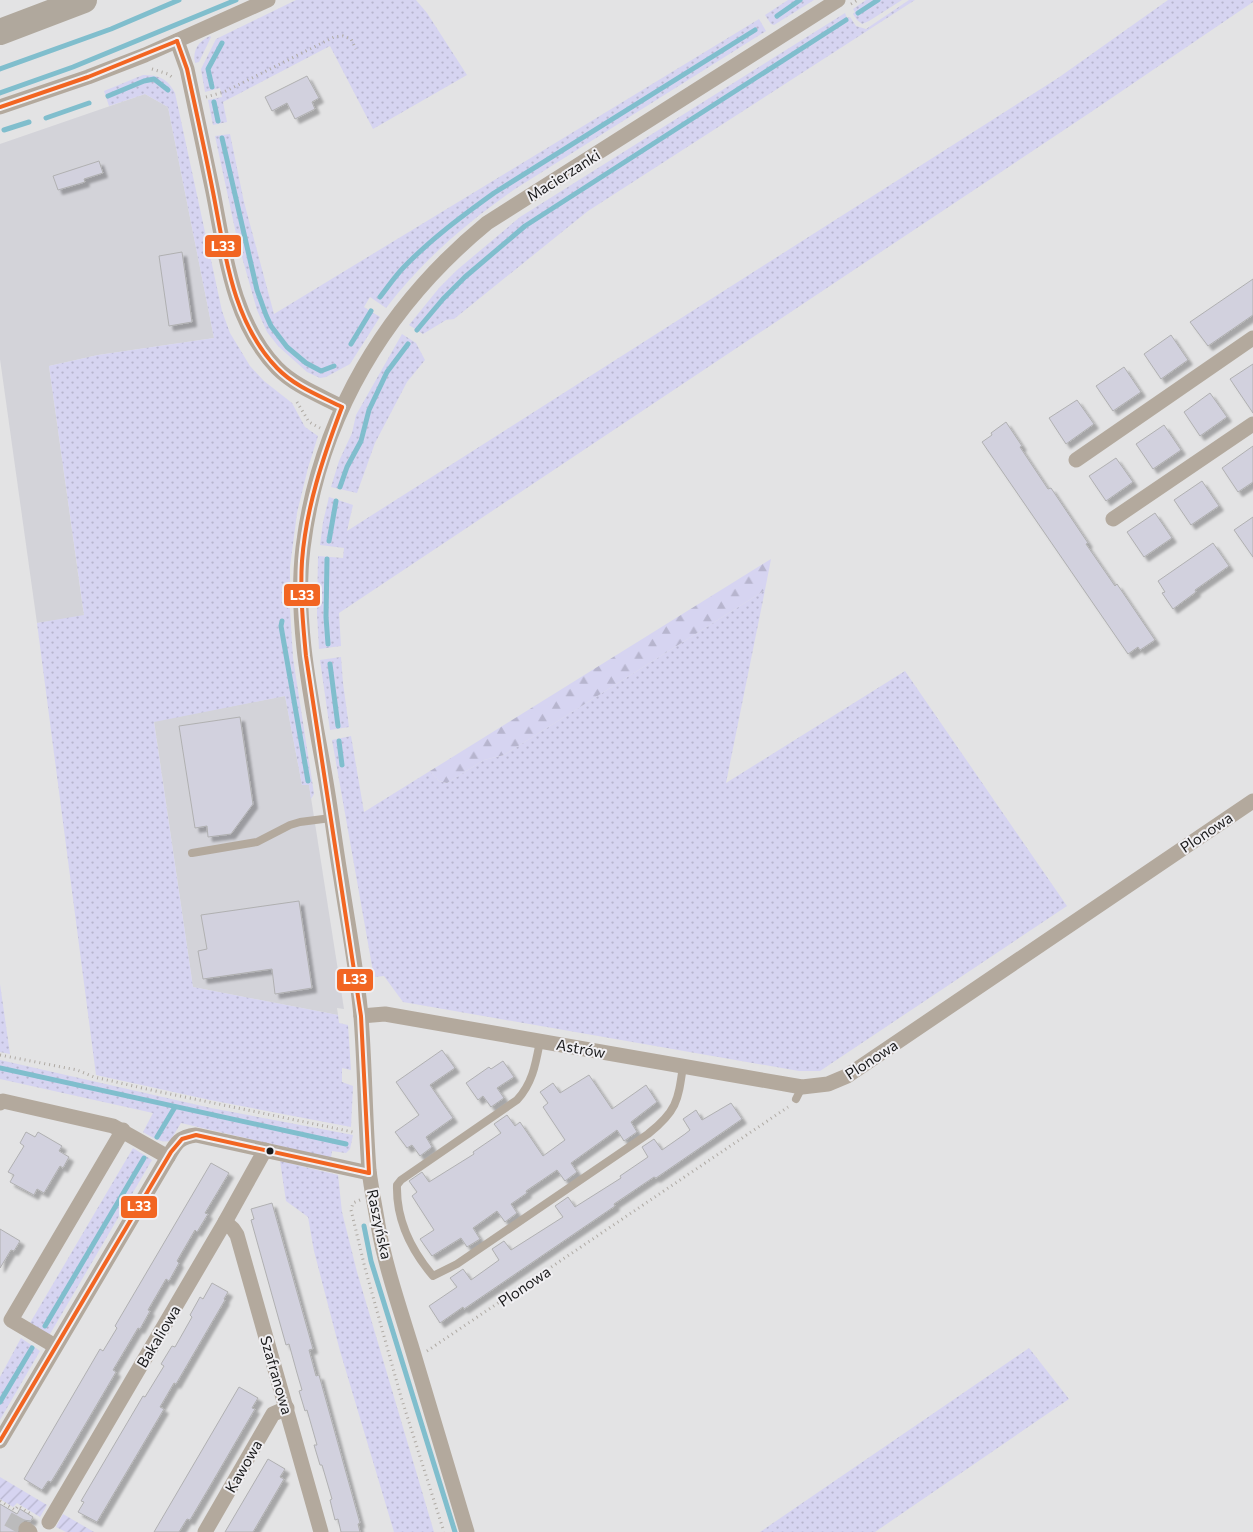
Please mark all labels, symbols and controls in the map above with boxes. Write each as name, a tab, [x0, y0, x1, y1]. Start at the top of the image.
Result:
street label: Macierzanki	[523, 145, 603, 205]
line badge: L33	[204, 234, 242, 258]
text: L33	[211, 237, 235, 254]
line badge: L33	[283, 583, 321, 607]
text: L33	[290, 586, 314, 603]
street label: Plonowa	[1176, 808, 1236, 856]
line badge: L33	[336, 968, 374, 992]
text: L33	[343, 970, 367, 987]
street label: Astrów	[555, 1035, 607, 1061]
street label: Plonowa	[841, 1035, 901, 1083]
unlabelled marker	[265, 1146, 275, 1156]
street label: Raszyńska	[364, 1187, 396, 1261]
line badge: L33	[120, 1195, 158, 1219]
text: L33	[127, 1197, 151, 1214]
street label: Plonowa	[494, 1262, 554, 1310]
street label: Bakaliowa	[132, 1302, 184, 1370]
street label: Szafranowa	[257, 1334, 297, 1416]
street label: Kawowa	[221, 1436, 265, 1496]

